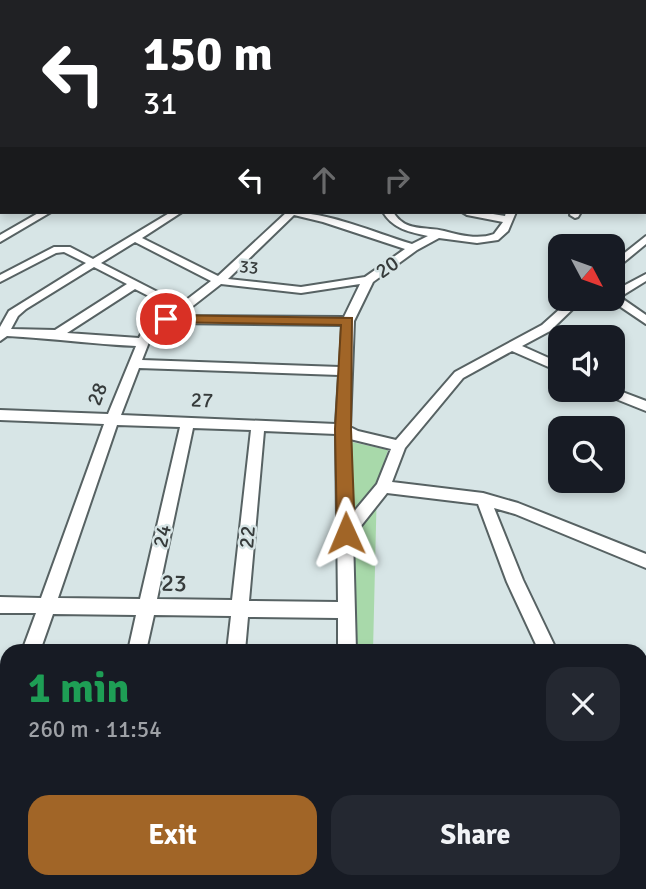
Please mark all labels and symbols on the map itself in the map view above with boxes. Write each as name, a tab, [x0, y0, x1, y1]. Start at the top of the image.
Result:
north arrow	[548, 234, 625, 312]
street label: 20	[370, 250, 404, 284]
street label: 33	[238, 255, 260, 279]
pin	[136, 289, 196, 349]
street label: 28	[81, 379, 113, 409]
street label: 27	[190, 387, 214, 413]
position arrow	[309, 496, 383, 570]
street label: 24	[147, 522, 177, 550]
street label: 22	[233, 525, 261, 549]
street label: 23	[161, 568, 187, 598]

